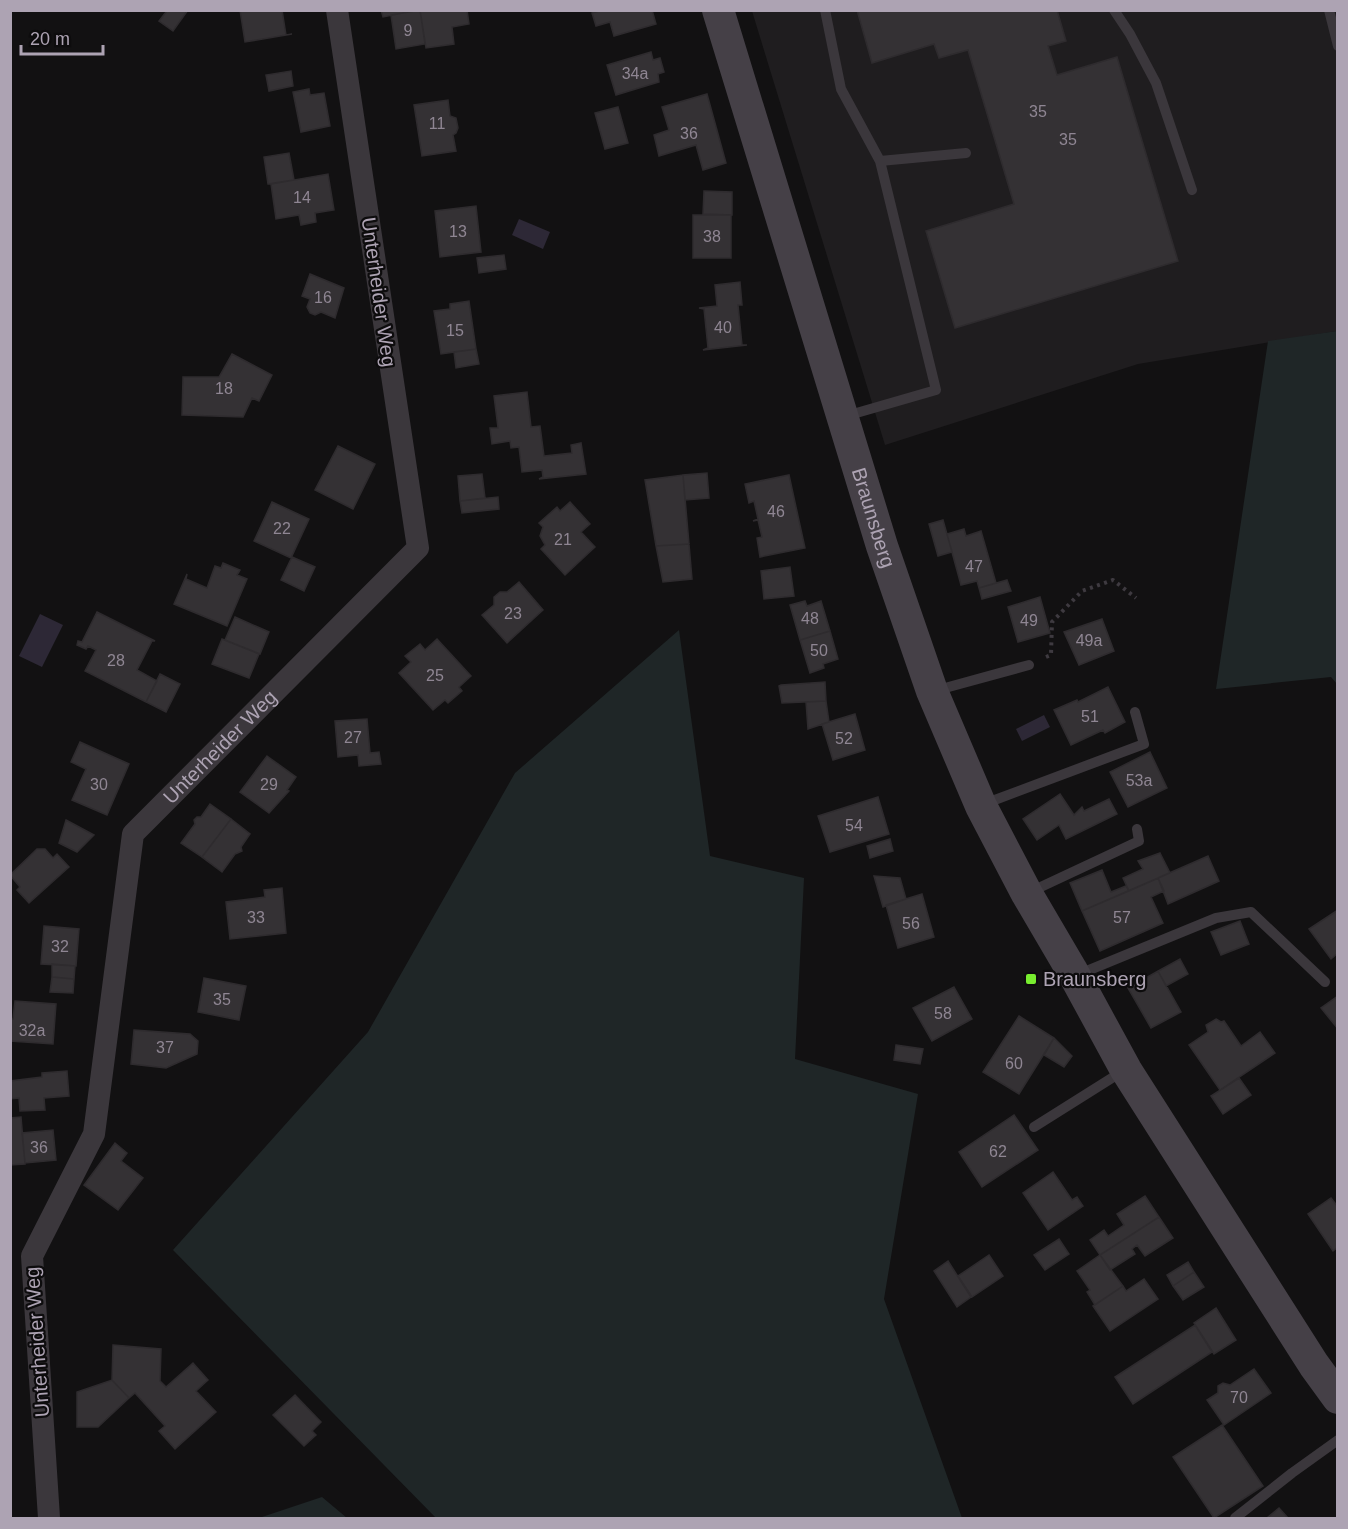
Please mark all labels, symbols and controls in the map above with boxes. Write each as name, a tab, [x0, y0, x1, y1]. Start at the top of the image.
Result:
scale bar	[21, 18, 104, 56]
house number: 9	[404, 22, 413, 39]
text: 20 m	[30, 29, 70, 49]
house number: 34a	[622, 65, 648, 82]
house number: 35	[1029, 103, 1047, 120]
house number: 11	[429, 115, 445, 132]
house number: 36	[680, 125, 698, 142]
house number: 35	[1059, 131, 1077, 148]
house number: 14	[293, 189, 311, 206]
street label: Unterheider Weg	[358, 216, 400, 368]
house number: 13	[449, 223, 467, 240]
house number: 38	[703, 228, 721, 245]
house number: 16	[314, 289, 332, 306]
house number: 40	[714, 319, 732, 336]
house number: 15	[446, 322, 464, 339]
house number: 18	[215, 380, 233, 397]
street label: Braunsberg	[848, 465, 900, 571]
house number: 46	[767, 503, 785, 520]
house number: 22	[273, 520, 291, 537]
house number: 21	[554, 531, 572, 548]
house number: 47	[965, 558, 983, 575]
house number: 23	[504, 605, 522, 622]
house number: 48	[801, 610, 819, 627]
house number: 49	[1020, 612, 1038, 629]
house number: 49a	[1076, 632, 1102, 649]
house number: 50	[810, 642, 828, 659]
house number: 28	[107, 652, 125, 669]
house number: 25	[426, 667, 444, 684]
street label: Unterheider Weg	[159, 686, 281, 808]
house number: 51	[1081, 708, 1099, 725]
house number: 27	[344, 729, 362, 746]
house number: 52	[835, 730, 853, 747]
house number: 53a	[1126, 772, 1152, 789]
house number: 30	[90, 776, 108, 793]
house number: 29	[260, 776, 278, 793]
house number: 54	[845, 817, 863, 834]
house number: 33	[247, 909, 265, 926]
house number: 57	[1113, 909, 1131, 926]
house number: 56	[902, 915, 920, 932]
house number: 32	[51, 938, 69, 955]
place label: Braunsberg	[1043, 968, 1146, 990]
marker: Braunsberg	[1024, 972, 1038, 986]
house number: 35	[213, 991, 231, 1008]
house number: 58	[934, 1005, 952, 1022]
house number: 32a	[19, 1022, 45, 1039]
house number: 37	[156, 1039, 174, 1056]
house number: 60	[1005, 1055, 1023, 1072]
house number: 36	[30, 1139, 48, 1156]
house number: 62	[989, 1143, 1007, 1160]
street label: Unterheider Weg	[21, 1266, 53, 1418]
house number: 70	[1230, 1389, 1248, 1406]

